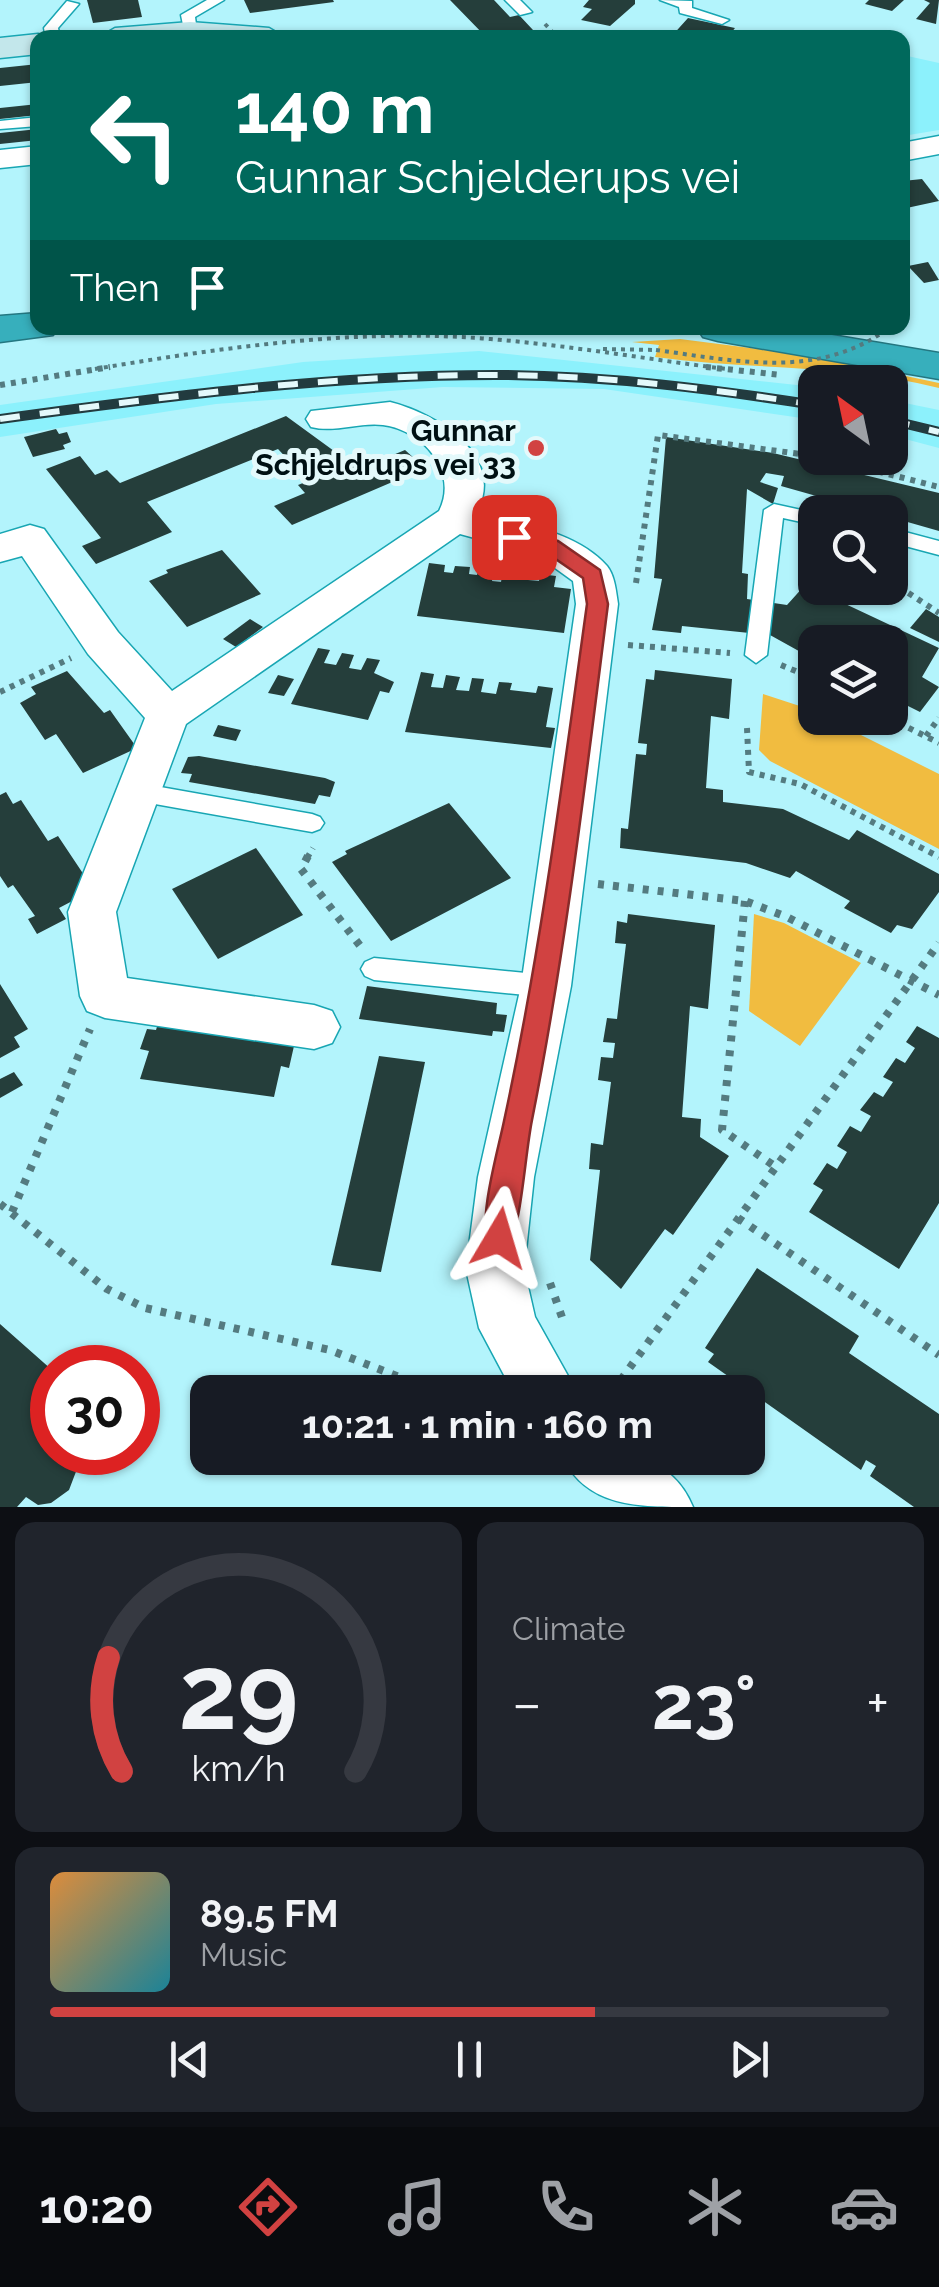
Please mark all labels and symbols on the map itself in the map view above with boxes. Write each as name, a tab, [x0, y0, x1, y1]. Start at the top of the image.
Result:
north arrow	[798, 365, 908, 475]
place label: Gunnar Schjeldrups vei 33	[255, 413, 516, 482]
marker: Gunnar Schjeldrups vei 33	[525, 437, 547, 459]
pin	[472, 495, 557, 580]
position arrow	[447, 1186, 551, 1290]
speed limit sign: 30	[30, 1345, 160, 1475]

